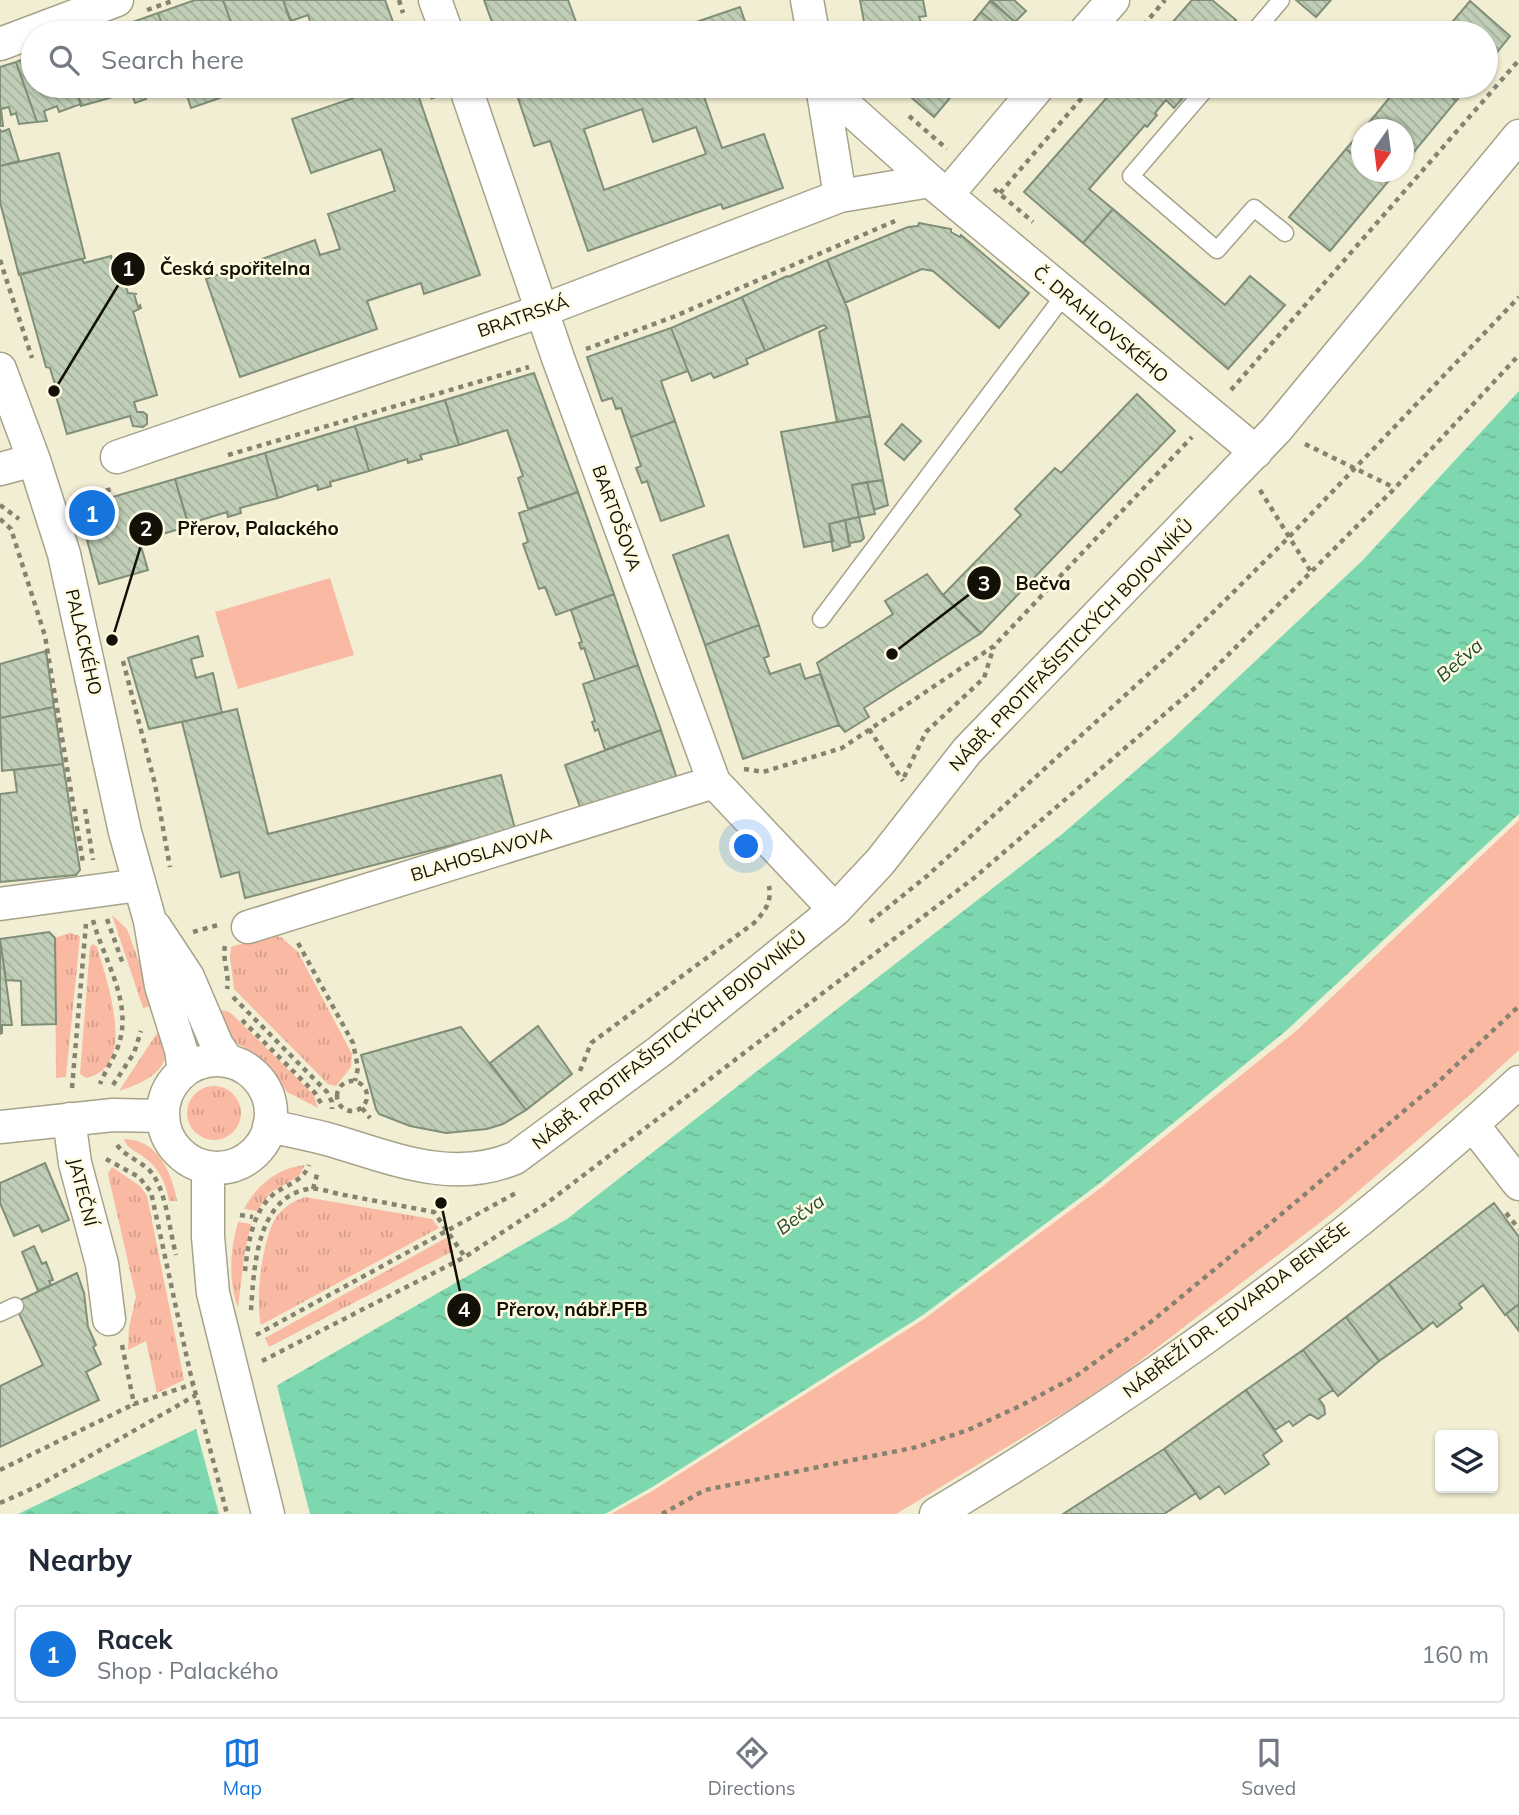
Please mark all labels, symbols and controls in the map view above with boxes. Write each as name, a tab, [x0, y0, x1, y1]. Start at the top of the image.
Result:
search box	[21, 21, 1498, 98]
icon: search	[45, 41, 83, 79]
text: Search here	[101, 43, 244, 76]
north arrow	[1351, 119, 1414, 182]
callout: Česká spořitelna	[111, 249, 324, 289]
text: 1	[122, 255, 134, 281]
text: Česká spořitelna	[160, 256, 310, 280]
street label: Č. DRAHLOVSKÉHO	[1028, 261, 1174, 387]
street label: BRATRSKÁ	[474, 290, 572, 342]
street label: BARTOŠOVA	[587, 462, 647, 574]
pin: 1	[69, 487, 115, 539]
callout: Přerov, Palackého	[128, 509, 353, 549]
street label: NÁBŘ. PROTIFAŠISTICKÝCH BOJOVNÍKŮ	[944, 514, 1198, 776]
text: 2	[140, 515, 152, 541]
text: Přerov, Palackého	[177, 516, 339, 540]
callout: Bečva	[967, 563, 1085, 603]
text: 3	[978, 570, 990, 596]
text: Bečva	[1015, 571, 1071, 595]
street label: PALACKÉHO	[61, 587, 107, 697]
water label: Bečva	[1431, 633, 1487, 687]
street label: BLAHOSLAVOVA	[408, 822, 554, 886]
your location	[729, 829, 763, 863]
street label: NÁBŘ. PROTIFAŠISTICKÝCH BOJOVNÍKŮ	[527, 926, 811, 1154]
street label: JATEČNÍ	[63, 1155, 103, 1230]
water label: Bečva	[771, 1188, 829, 1240]
street label: NÁBŘEŽÍ DR. EDVARDA BENEŠE	[1118, 1217, 1354, 1403]
callout: Přerov, nábř.PFB	[447, 1290, 661, 1330]
text: 4	[458, 1296, 471, 1322]
text: Přerov, nábř.PFB	[496, 1297, 648, 1321]
map controls	[1435, 1430, 1498, 1493]
button: layers	[1435, 1430, 1498, 1493]
text: Nearby	[28, 1541, 132, 1579]
text: Racek	[97, 1623, 173, 1656]
text: 1	[46, 1640, 60, 1669]
text: 160 m	[1421, 1640, 1489, 1669]
text: Shop · Palackého	[97, 1656, 279, 1685]
tab: Map	[223, 1734, 262, 1800]
tab: Directions	[708, 1734, 796, 1800]
tab: Saved	[1241, 1734, 1296, 1800]

